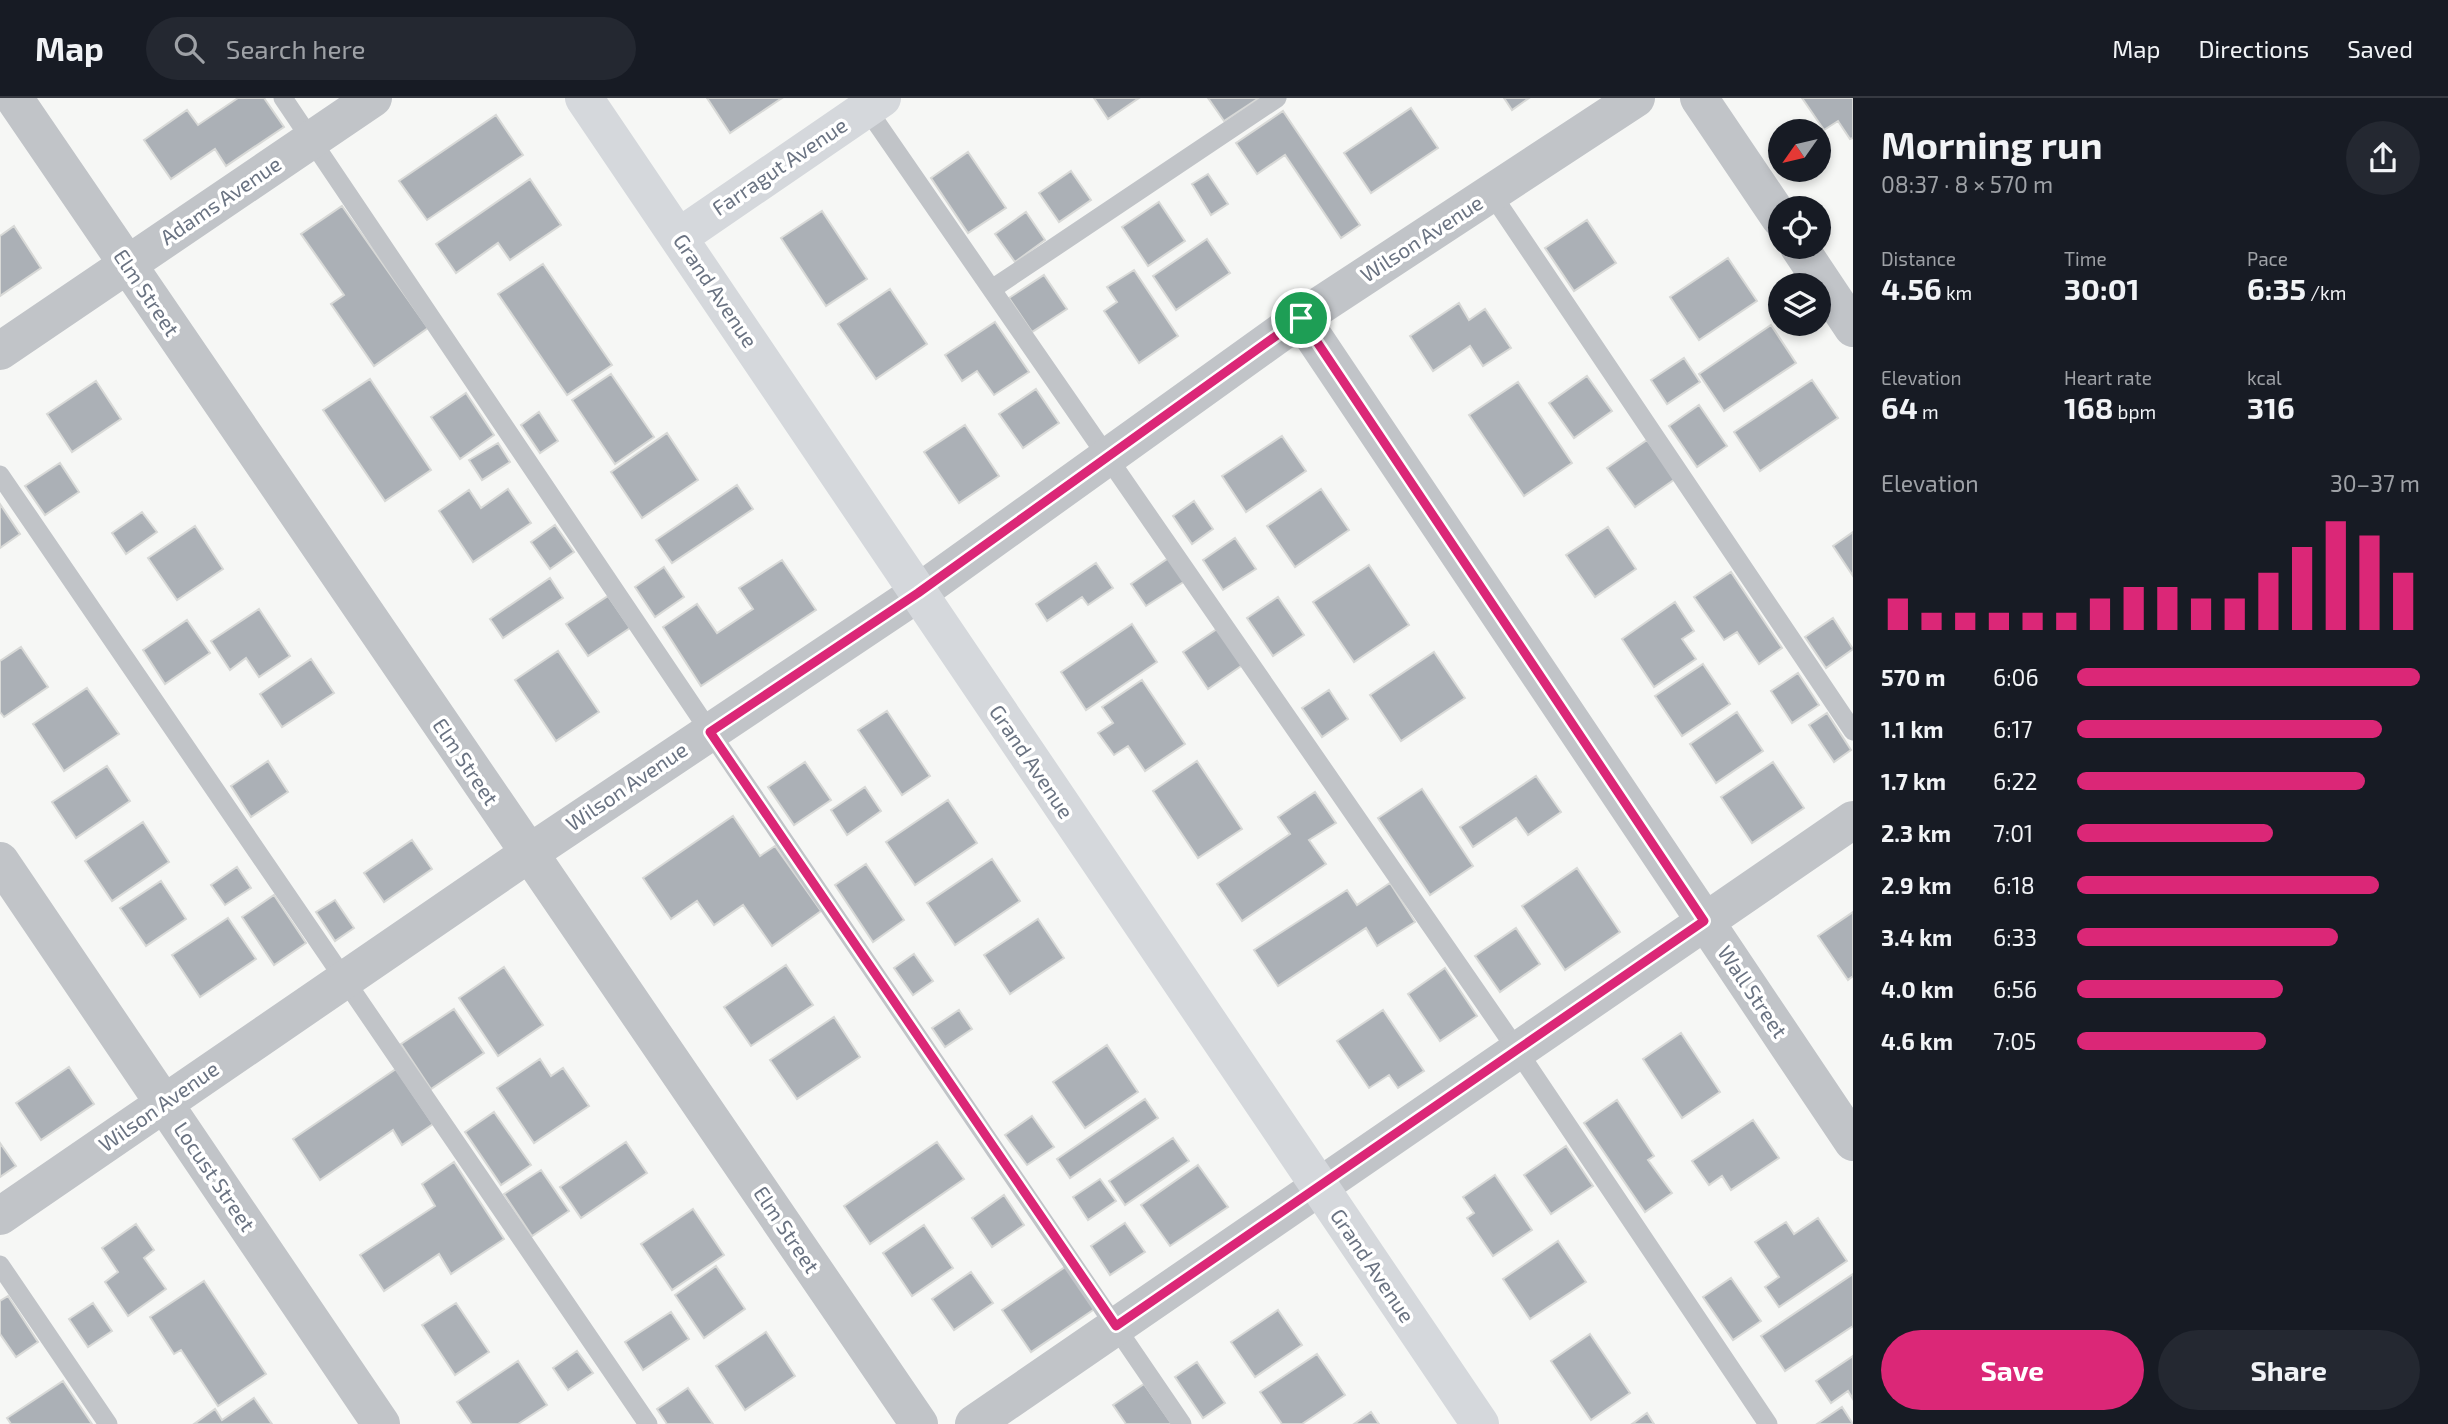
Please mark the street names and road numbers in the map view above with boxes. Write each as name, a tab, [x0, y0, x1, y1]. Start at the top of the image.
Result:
street label: Farragut Avenue	[707, 112, 851, 220]
street label: Adams Avenue	[155, 150, 285, 249]
street label: Wilson Avenue	[1355, 189, 1487, 287]
street label: Grand Avenue	[669, 228, 763, 352]
street label: Elm Street	[109, 244, 185, 340]
street label: Grand Avenue	[985, 699, 1079, 823]
street label: Elm Street	[428, 713, 504, 809]
street label: Wilson Avenue	[561, 736, 691, 835]
street label: Wall Street	[1713, 940, 1793, 1042]
street label: Wilson Avenue	[93, 1055, 223, 1156]
street label: Locust Street	[169, 1117, 261, 1236]
street label: Elm Street	[749, 1181, 825, 1277]
street label: Grand Avenue	[1326, 1203, 1420, 1327]

